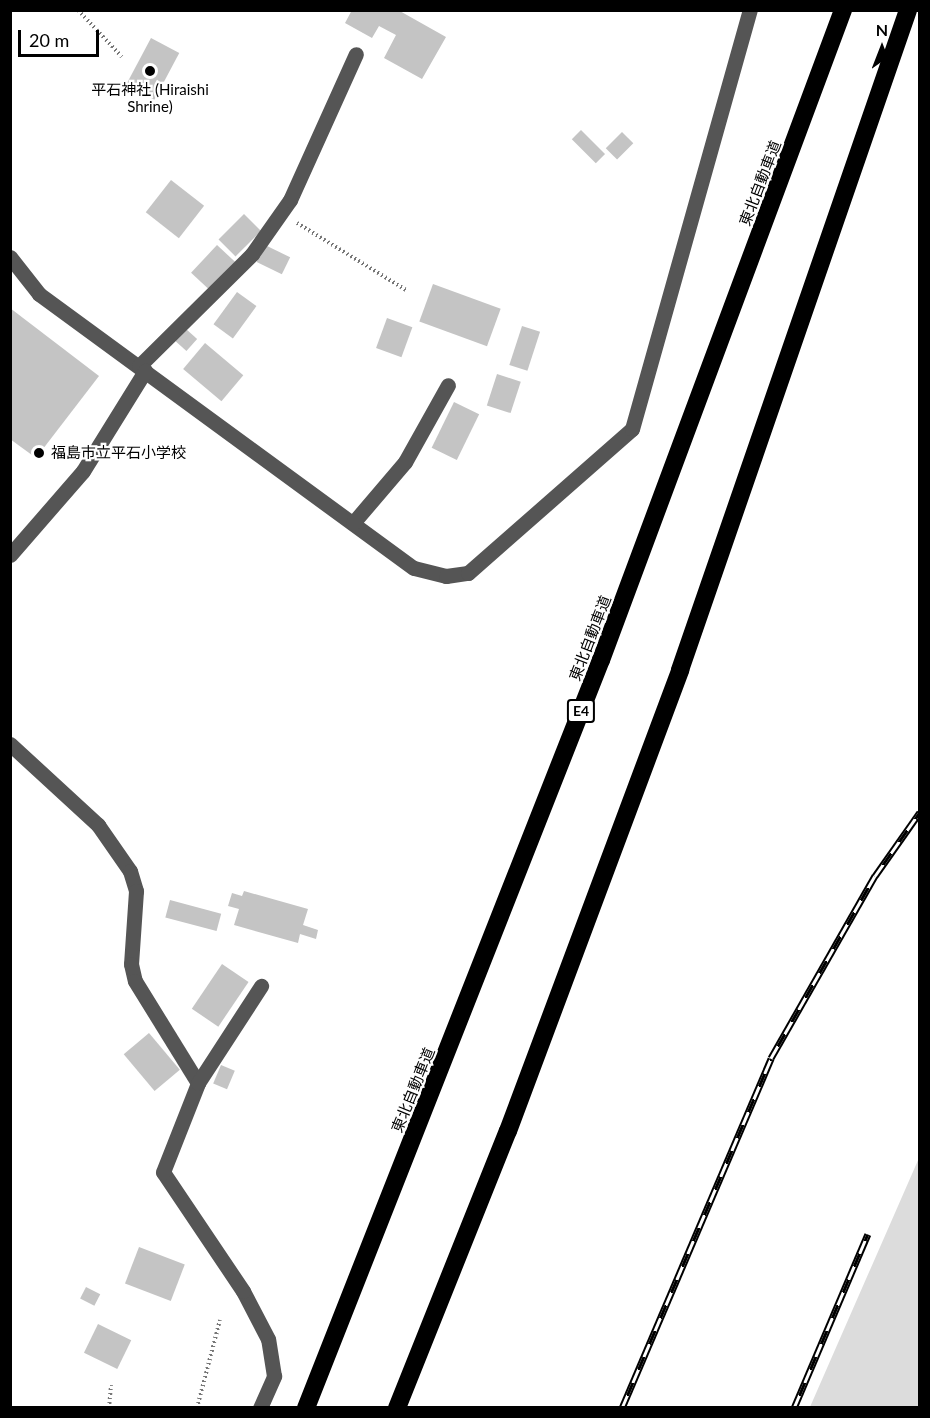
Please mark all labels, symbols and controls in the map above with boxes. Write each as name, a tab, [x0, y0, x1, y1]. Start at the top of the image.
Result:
scale bar	[21, 18, 102, 56]
north arrow	[852, 18, 912, 78]
text: N	[876, 20, 888, 39]
text: 20 m	[29, 29, 69, 51]
marker: 平石神社 (Hiraishi Shrine)	[143, 64, 157, 78]
place label: 平石神社 (Hiraishi Shrine)	[91, 80, 209, 115]
street label: 東北自動車道	[735, 138, 785, 228]
place label: 福島市立平石小学校	[51, 444, 186, 462]
marker: 福島市立平石小学校	[32, 446, 46, 460]
street label: 東北自動車道	[565, 593, 615, 683]
road number: E4	[566, 700, 596, 722]
street label: 東北自動車道	[388, 1045, 438, 1135]

